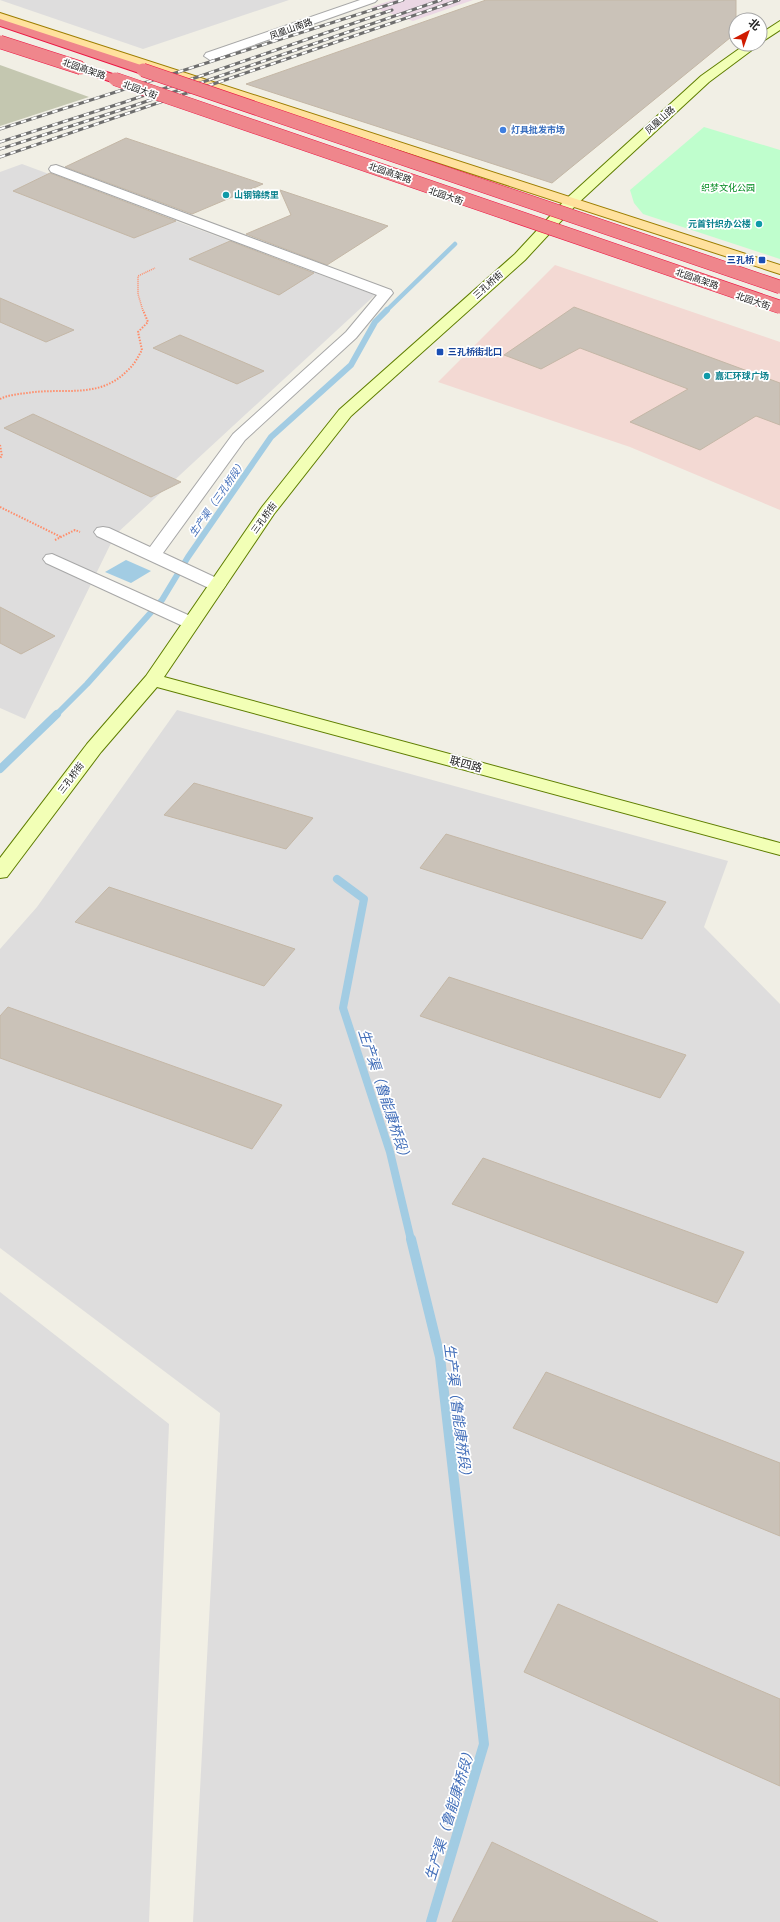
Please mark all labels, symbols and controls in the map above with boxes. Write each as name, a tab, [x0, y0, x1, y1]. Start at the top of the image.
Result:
north arrow	[728, 12, 768, 52]
street label: 凤凰山南路	[268, 16, 314, 42]
text: 北	[745, 16, 763, 34]
street label: 北园高架路	[61, 56, 107, 82]
street label: 北园大街	[121, 78, 159, 102]
street label: 凤凰山路	[643, 103, 677, 137]
place label: 灯具批发市场	[511, 124, 565, 136]
marker: 灯具批发市场	[498, 125, 508, 135]
street label: 北园高架路	[367, 160, 413, 186]
park label: 织梦文化公园	[701, 182, 755, 194]
street label: 北园大街	[427, 184, 465, 208]
place label: 山钢锦绣里	[234, 189, 279, 201]
marker: 山钢锦绣里	[221, 190, 231, 200]
place label: 元首针织办公楼	[688, 218, 751, 230]
marker: 元首针织办公楼	[754, 219, 764, 229]
place label: 三孔桥	[727, 254, 755, 266]
marker: 三孔桥	[757, 255, 767, 265]
street label: 北园高架路	[674, 266, 720, 292]
street label: 三孔桥街	[471, 268, 505, 302]
street label: 北园大街	[734, 289, 772, 313]
place label: 三孔桥街北口	[448, 346, 502, 358]
marker: 三孔桥街北口	[435, 347, 445, 357]
place label: 嘉汇环球广场	[715, 370, 769, 382]
marker: 嘉汇环球广场	[702, 371, 712, 381]
water label: 生产渠（三孔桥段）	[186, 458, 249, 539]
street label: 三孔桥街	[249, 500, 279, 536]
street label: 联四路	[448, 753, 484, 776]
street label: 三孔桥街	[55, 760, 87, 796]
water label: 生产渠（鲁能康桥段）	[354, 1027, 415, 1166]
water label: 生产渠（鲁能康桥段）	[440, 1342, 475, 1484]
water label: 生产渠（鲁能康桥段）	[421, 1743, 480, 1883]

